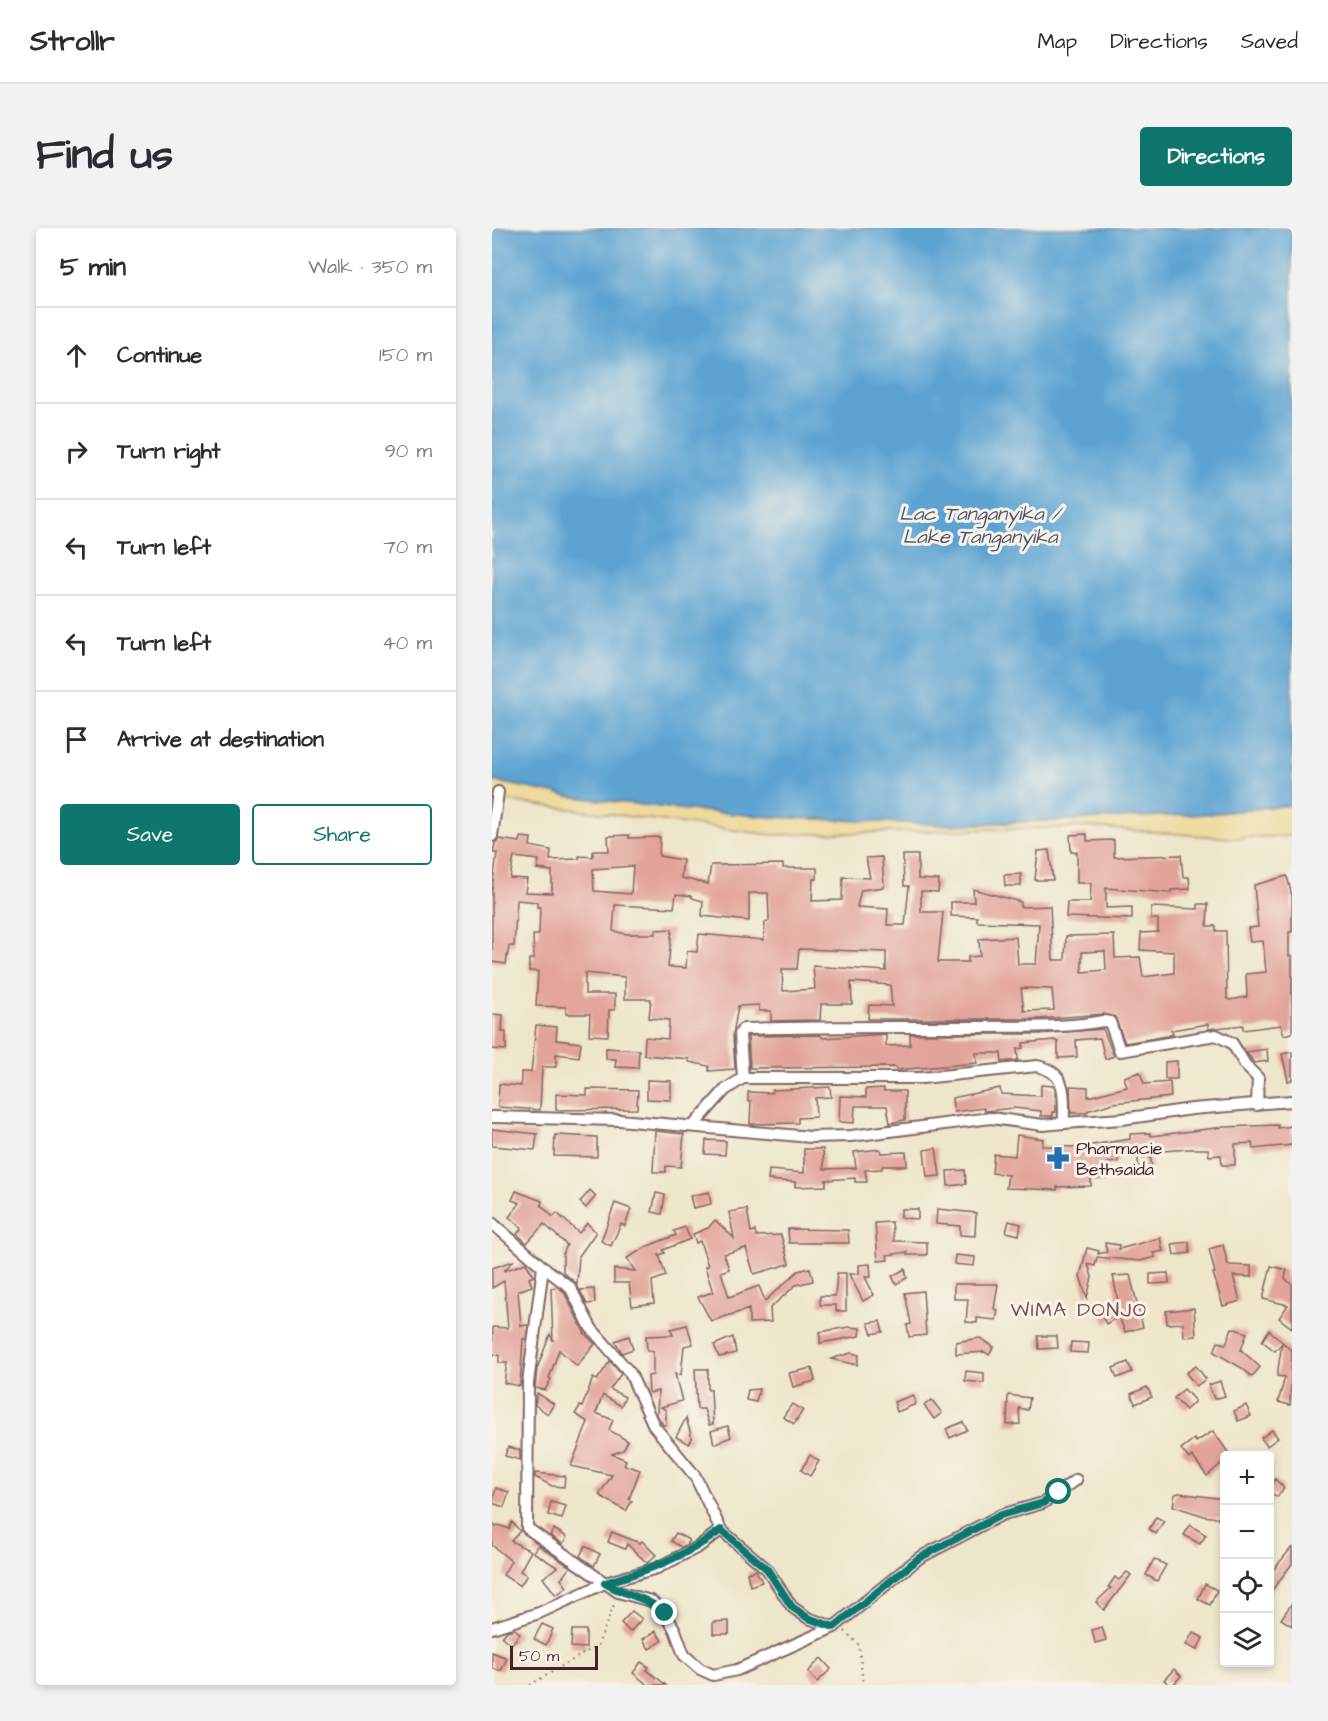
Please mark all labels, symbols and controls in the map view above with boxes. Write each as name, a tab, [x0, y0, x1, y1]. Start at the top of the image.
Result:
text: Strollr	[30, 22, 115, 61]
text: Map	[1037, 27, 1077, 56]
text: Directions	[1110, 27, 1208, 56]
text: Saved	[1241, 27, 1298, 56]
text: Find us	[36, 127, 173, 185]
button: Directions	[1140, 127, 1292, 186]
text: 5 min	[60, 249, 126, 285]
text: Walk · 350 m	[308, 253, 432, 281]
icon: ahead	[60, 339, 93, 372]
text: Continue	[117, 340, 202, 371]
text: 150 m	[379, 341, 432, 369]
icon: right	[60, 435, 93, 468]
text: Turn right	[117, 436, 220, 467]
text: 90 m	[384, 437, 432, 465]
water label: Lac Tanganyika / Lake Tanganyika	[899, 500, 1065, 552]
icon: left	[60, 531, 93, 564]
text: Turn left	[117, 532, 211, 563]
text: 70 m	[384, 533, 432, 561]
icon: left	[60, 627, 93, 660]
text: Turn left	[117, 628, 211, 659]
text: 40 m	[382, 629, 432, 657]
icon: arrive	[60, 723, 93, 756]
text: Arrive at destination	[117, 724, 324, 755]
button: Save	[60, 804, 240, 865]
button: Share	[252, 804, 432, 865]
place label: Pharmacie Bethsaida	[1076, 1136, 1163, 1182]
pharmacy icon: Pharmacie Bethsaida	[1045, 1145, 1071, 1171]
district label: WIMA DONJO	[1010, 1296, 1148, 1324]
map controls	[1220, 1451, 1274, 1667]
button: +	[1220, 1451, 1274, 1505]
route start	[1045, 1478, 1071, 1504]
button: −	[1220, 1505, 1274, 1559]
button: locate	[1220, 1559, 1274, 1613]
route end	[651, 1599, 677, 1625]
button: layers	[1220, 1613, 1274, 1667]
scale bar	[510, 1643, 598, 1670]
text: 50 m	[519, 1645, 559, 1667]

